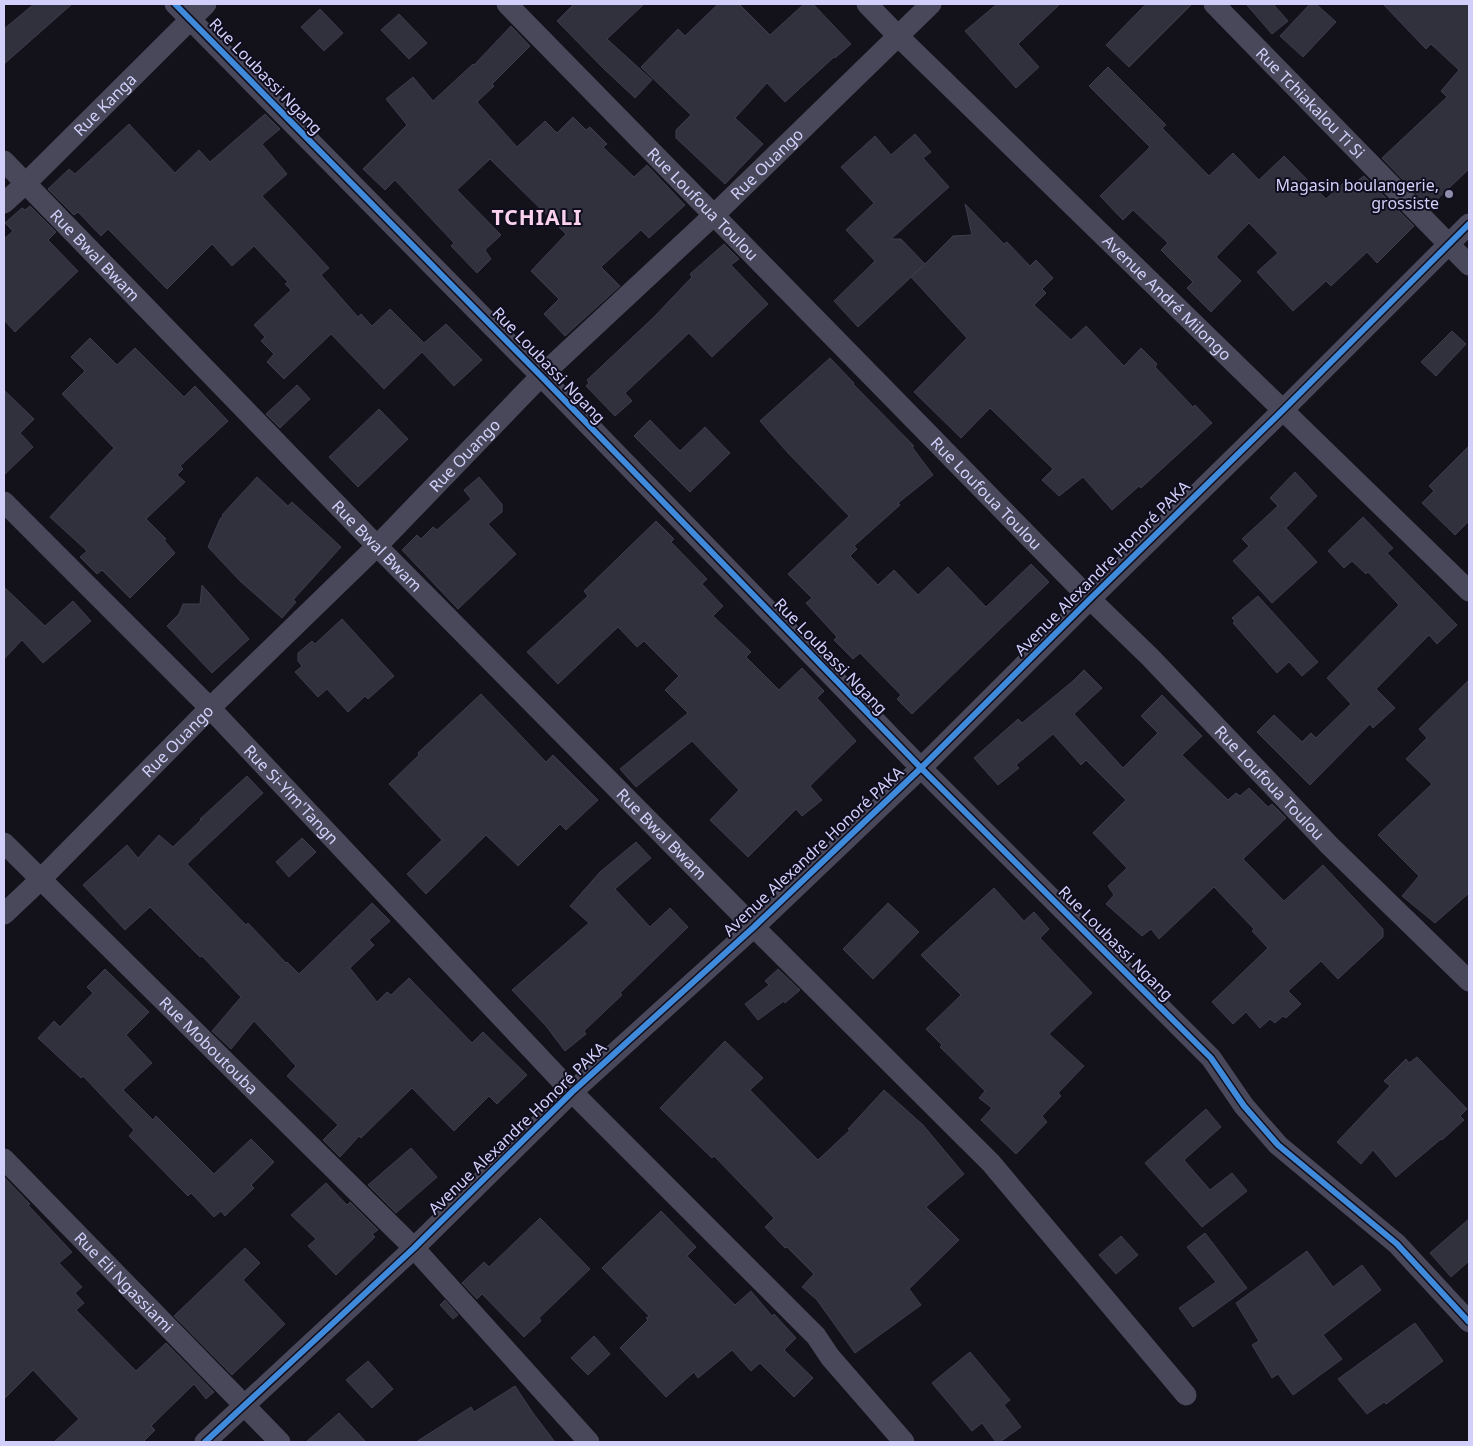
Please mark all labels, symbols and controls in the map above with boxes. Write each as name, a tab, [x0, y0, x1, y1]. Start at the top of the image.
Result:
street label: Rue Loubassi Ngang	[205, 13, 327, 139]
street label: Rue Tchiakalou Ti Si	[1251, 42, 1370, 163]
street label: Rue Kanga	[69, 68, 141, 141]
street label: Rue Ouango	[725, 123, 808, 204]
street label: Rue Loufoua Toulou	[642, 143, 763, 265]
place label: Magasin boulangerie, grossiste	[1276, 174, 1439, 214]
marker: Magasin boulangerie, grossiste	[1443, 188, 1455, 200]
district label: TCHIALI	[492, 203, 582, 231]
street label: Rue Bwal Bwam	[45, 204, 145, 306]
street label: Avenue André Milongo	[1098, 230, 1236, 365]
street label: Rue Loubassi Ngang	[488, 302, 610, 428]
street label: Rue Ouango	[424, 414, 505, 497]
street label: Rue Loufoua Toulou	[926, 432, 1047, 555]
street label: Avenue Alexandre Honoré PAKA	[1009, 475, 1195, 661]
street label: Rue Bwal Bwam	[327, 495, 427, 596]
street label: Rue Loubassi Ngang	[770, 593, 892, 719]
street label: Rue Ouango	[137, 700, 218, 782]
street label: Rue Loufoua Toulou	[1210, 721, 1329, 845]
street label: Rue Si-Yim'Tangn	[239, 740, 344, 849]
street label: Avenue Alexandre Honoré PAKA	[718, 761, 909, 941]
street label: Rue Bwal Bwam	[612, 783, 712, 884]
street label: Rue Loubassi Ngang	[1054, 881, 1178, 1005]
street label: Rue Moboutouba	[155, 992, 263, 1099]
street label: Avenue Alexandre Honoré PAKA	[423, 1036, 611, 1219]
street label: Rue Eli Ngassiami	[70, 1227, 178, 1337]

